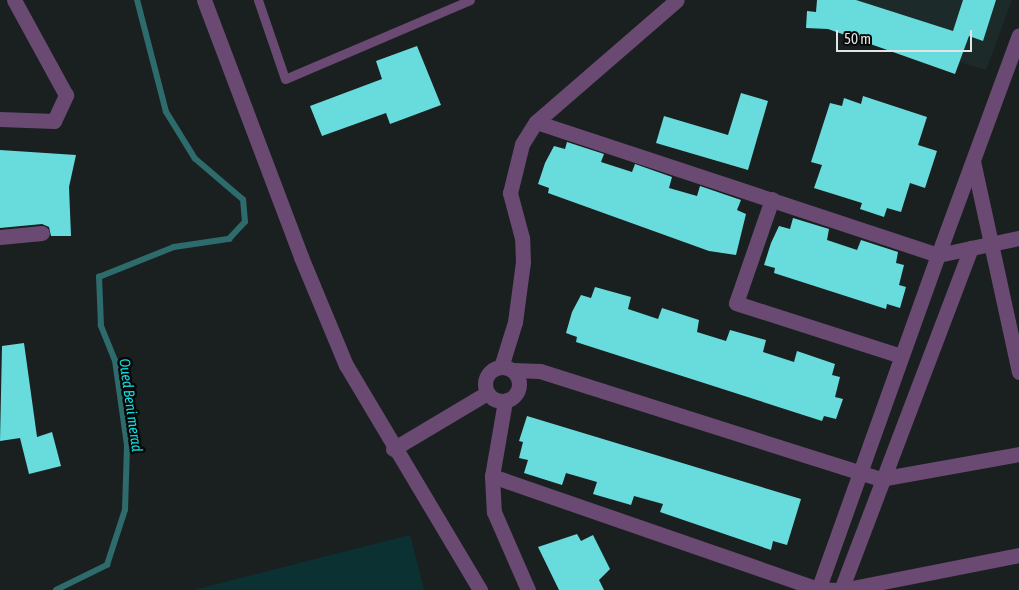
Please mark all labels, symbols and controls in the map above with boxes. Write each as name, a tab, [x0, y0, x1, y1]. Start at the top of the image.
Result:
scale bar	[839, 20, 975, 52]
text: 50 m	[844, 30, 871, 47]
water label: Oued Beni merad	[116, 357, 146, 453]

